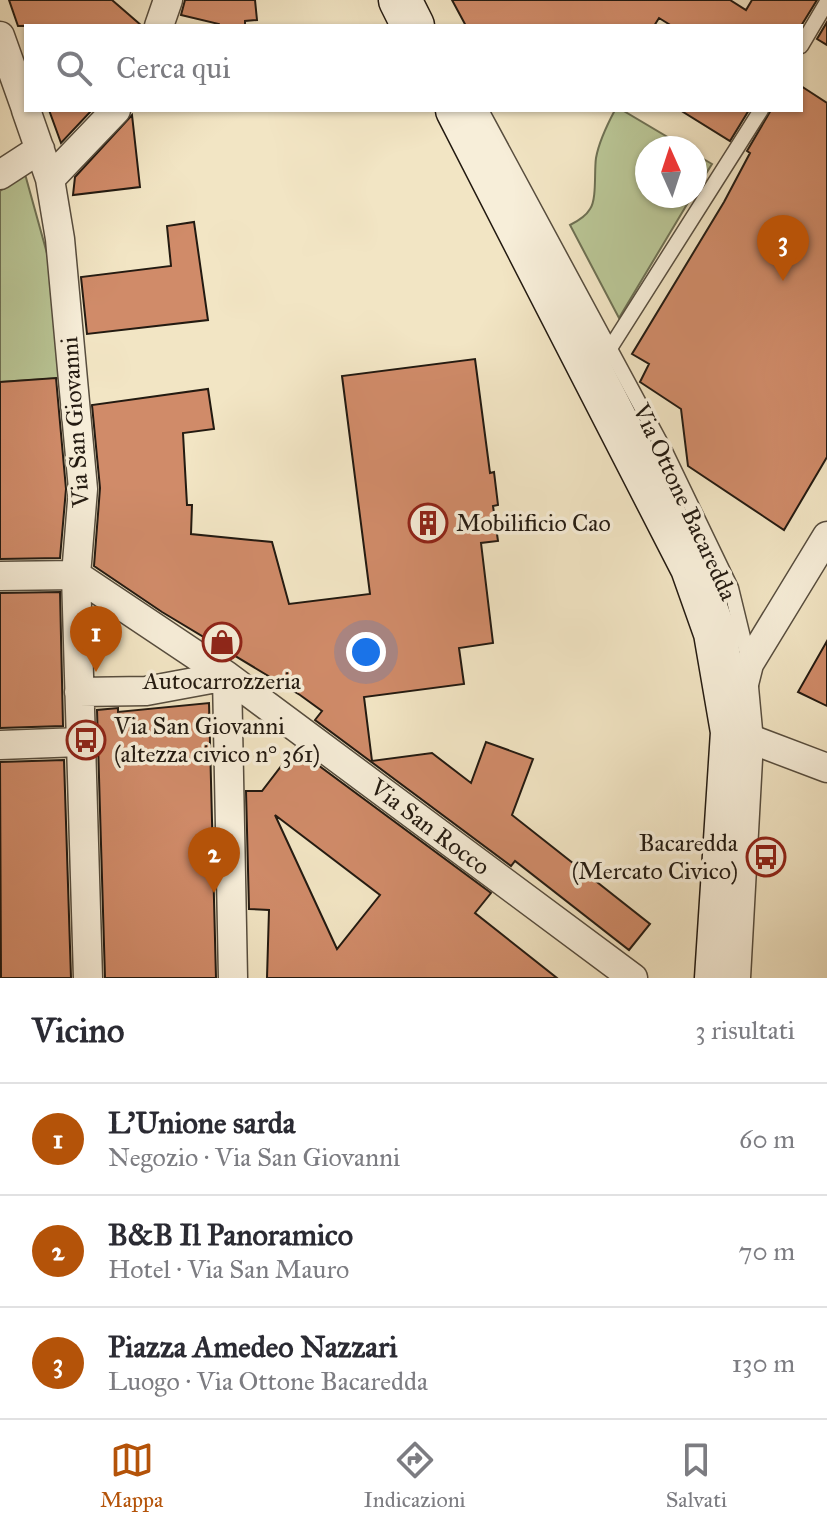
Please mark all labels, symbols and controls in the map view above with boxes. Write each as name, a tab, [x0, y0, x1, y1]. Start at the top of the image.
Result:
search box	[24, 24, 803, 112]
icon: search	[52, 46, 96, 90]
text: Cerca qui	[116, 50, 230, 86]
north arrow	[635, 136, 707, 208]
pin: 3	[757, 215, 809, 281]
street label: Via San Giovanni	[54, 335, 96, 509]
street label: Via Ottone Bacaredda	[626, 398, 744, 606]
building icon: Mobilificio Cao	[407, 502, 449, 544]
place label: Mobilificio Cao	[456, 508, 611, 538]
pin: 1	[70, 606, 122, 672]
shop icon: Autocarrozzeria	[201, 621, 243, 663]
your location	[346, 632, 386, 672]
place label: Autocarrozzeria	[142, 666, 302, 696]
place label: Via San Giovanni (altezza civico n° 361)	[113, 711, 320, 769]
bus stop icon: Via San Giovanni (altezza civico n° 361)	[65, 719, 107, 761]
street label: Via San Rocco	[363, 772, 496, 882]
pin: 2	[188, 827, 240, 893]
place label: Bacaredda (Mercato Civico)	[572, 828, 739, 886]
bus stop icon: Bacaredda (Mercato Civico)	[745, 836, 787, 878]
text: Vicino	[32, 1010, 124, 1051]
text: 3 risultati	[695, 1014, 795, 1046]
text: L'Unione sarda	[108, 1105, 296, 1141]
text: 1	[53, 1123, 63, 1155]
text: 60 m	[739, 1123, 795, 1155]
text: Negozio · Via San Giovanni	[108, 1141, 400, 1173]
text: B&B Il Panoramico	[108, 1217, 353, 1253]
text: 2	[52, 1235, 64, 1267]
text: 70 m	[739, 1235, 795, 1267]
text: Hotel · Via San Mauro	[108, 1253, 349, 1285]
text: Piazza Amedeo Nazzari	[108, 1329, 397, 1365]
text: 3	[53, 1347, 63, 1379]
text: 130 m	[732, 1347, 795, 1379]
text: Luogo · Via Ottone Bacaredda	[108, 1365, 428, 1397]
tab: Mappa	[100, 1438, 163, 1513]
tab: Indicazioni	[363, 1438, 466, 1513]
tab: Salvati	[666, 1438, 727, 1513]

